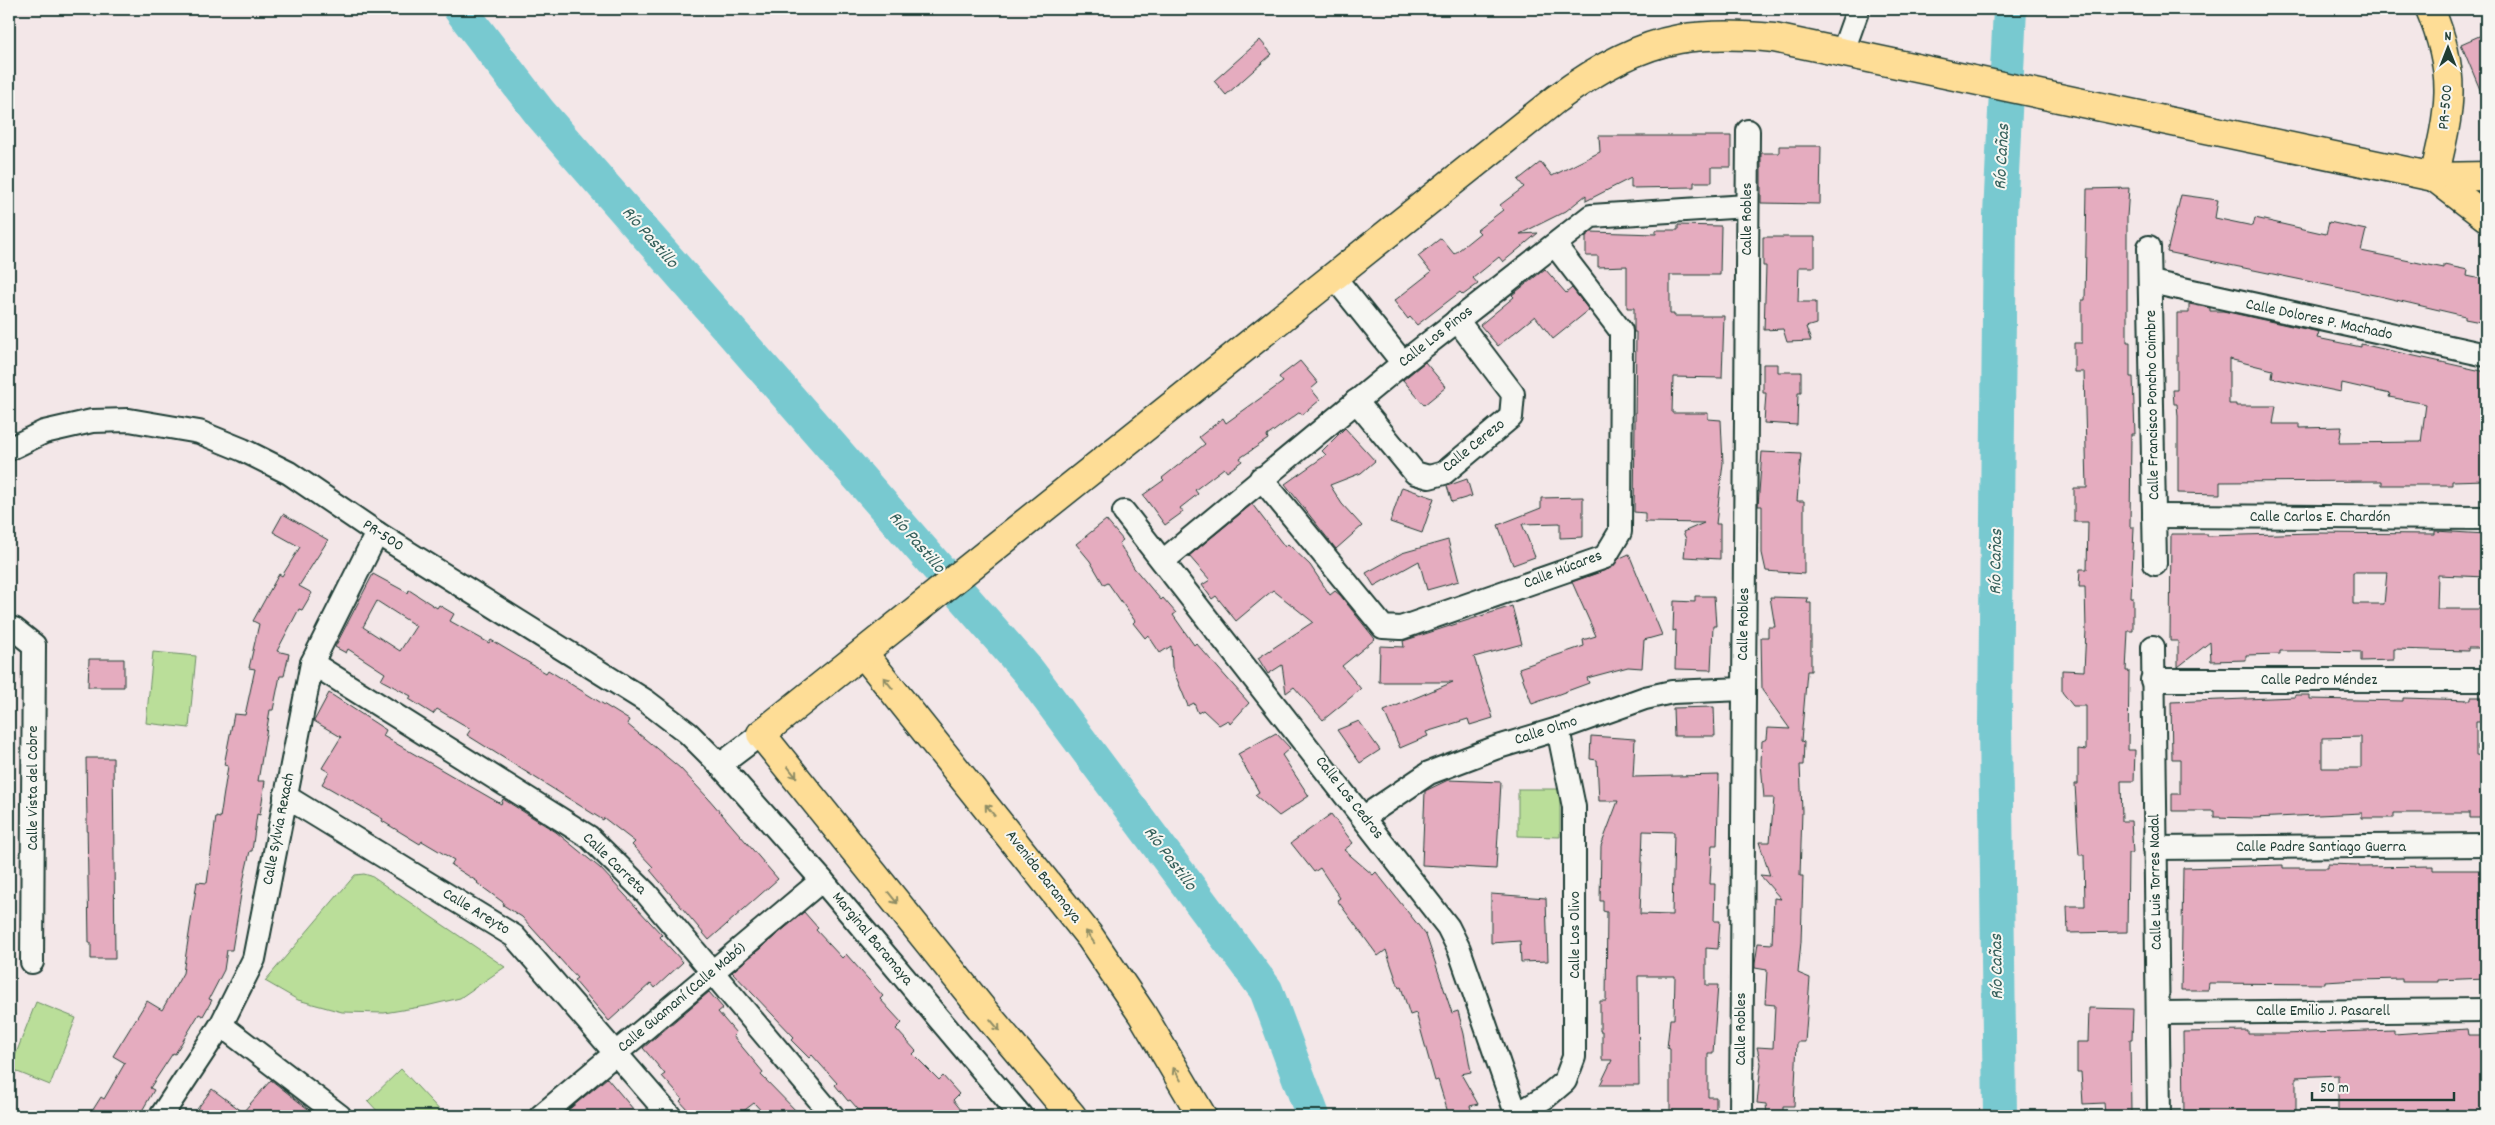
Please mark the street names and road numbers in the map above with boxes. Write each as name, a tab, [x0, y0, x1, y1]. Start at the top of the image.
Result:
street label: PR-500	[2433, 83, 2459, 131]
street label: Calle Robles	[1736, 182, 1759, 256]
street label: Calle Dolores P. Machado	[2243, 293, 2395, 347]
street label: Calle Los Pinos	[1394, 300, 1478, 374]
street label: Calle Francisco Poncho Coimbre	[2140, 310, 2166, 500]
street label: Calle Cerezo	[1438, 414, 1510, 478]
street label: Calle Carlos E. Chardón	[2250, 506, 2390, 529]
street label: PR-500	[358, 514, 408, 558]
street label: Calle Húcares	[1520, 544, 1606, 596]
street label: Calle Robles	[1732, 587, 1756, 661]
street label: Calle Pedro Méndez	[2261, 669, 2377, 692]
street label: Calle Olmo	[1512, 710, 1580, 752]
street label: Calle Vista del Cobre	[22, 725, 45, 851]
street label: Calle Los Cedros	[1309, 752, 1389, 845]
street label: Calle Sylvia Rexach	[257, 771, 301, 887]
street label: Calle Luis Torres Nadal	[2143, 814, 2169, 950]
street label: Avenida Baramaya	[999, 826, 1087, 929]
street label: Calle Carreta	[577, 827, 652, 901]
street label: Calle Padre Santiago Guerra	[2236, 836, 2407, 859]
street label: Calle Areyto	[438, 883, 514, 941]
street label: Marginal Baramaya	[826, 887, 918, 991]
street label: Calle Los Olivo	[1564, 891, 1587, 979]
street label: Calle Guamaní (Calle Mabó)	[613, 937, 751, 1059]
street label: Calle Robles	[1730, 992, 1753, 1066]
street label: Calle Emilio J. Pasarell	[2256, 1000, 2390, 1023]

